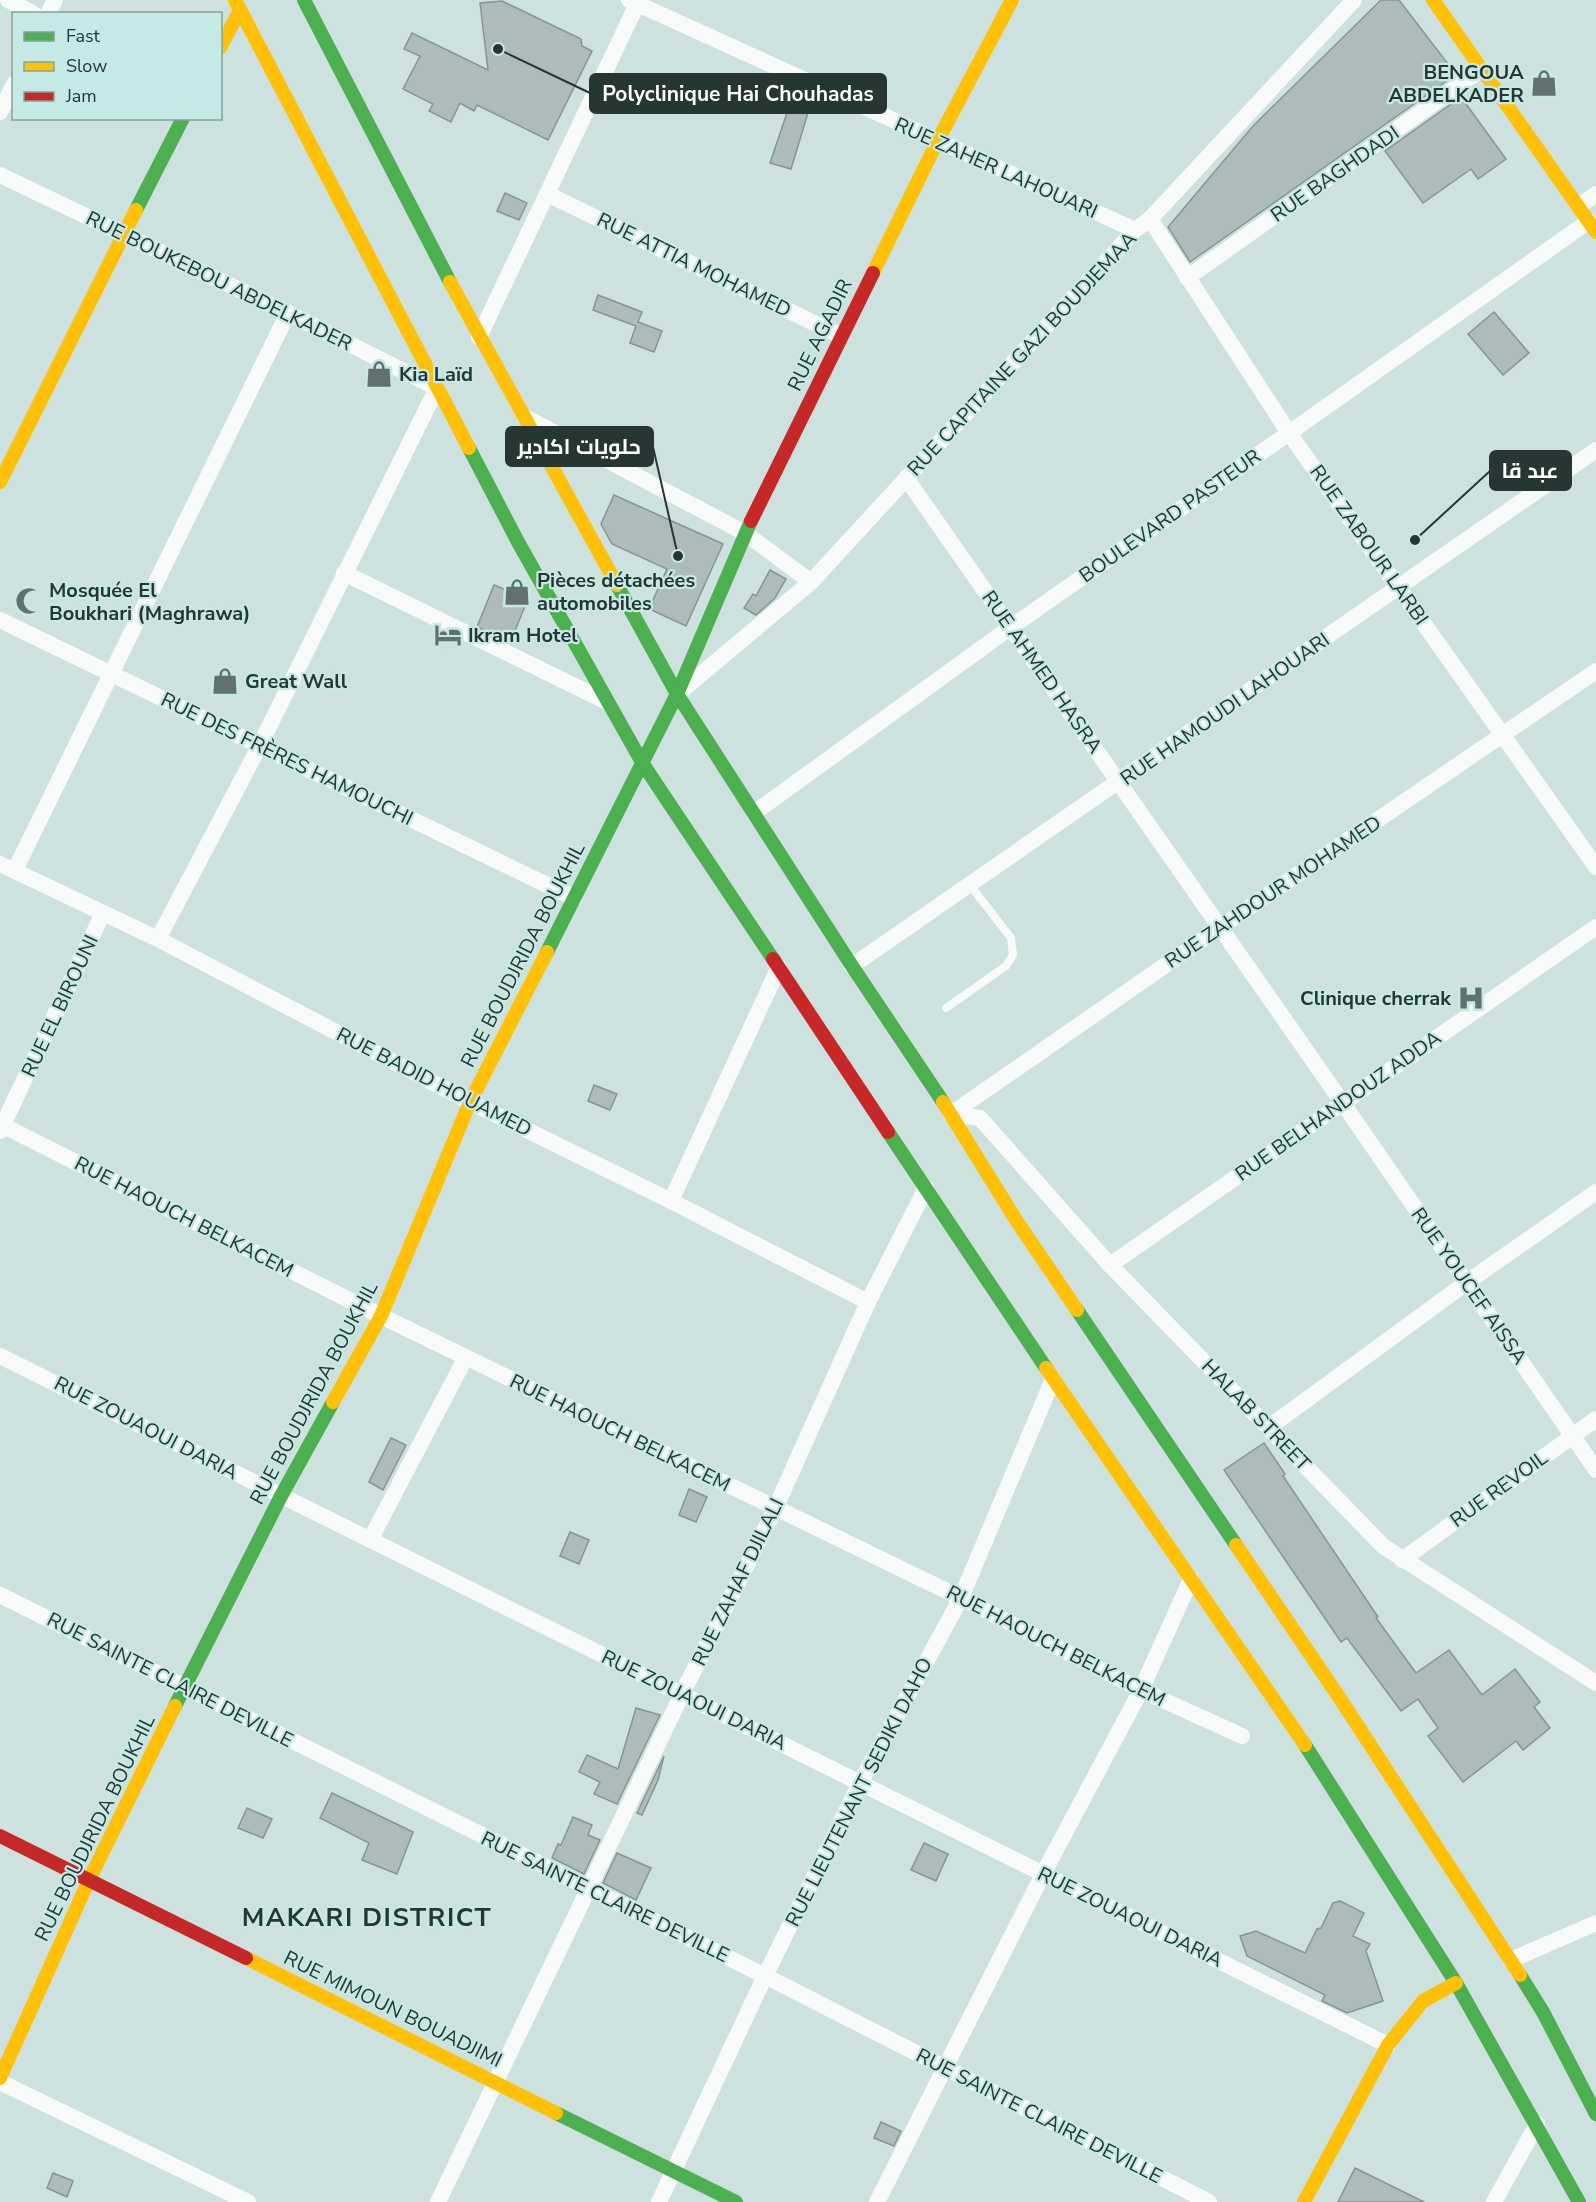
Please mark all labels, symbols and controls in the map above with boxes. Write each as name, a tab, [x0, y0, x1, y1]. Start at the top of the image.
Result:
legend	[12, 12, 222, 120]
text: Fast	[66, 24, 101, 48]
text: Slow	[66, 54, 107, 78]
place label: BENGOUA ABDELKADER	[1388, 59, 1524, 109]
shop icon: BENGOUA ABDELKADER	[1529, 68, 1559, 98]
callout: Polyclinique Hai Chouhadas	[590, 74, 886, 113]
text: Polyclinique Hai Chouhadas	[602, 80, 874, 108]
text: Jam	[65, 84, 97, 108]
street label: RUE ZAHER LAHOUARI	[890, 111, 1102, 225]
street label: RUE BAGHDADI	[1265, 120, 1405, 228]
street label: RUE BOUKEBOU ABDELKADER	[82, 205, 356, 357]
street label: RUE ATTIA MOHAMED	[592, 206, 796, 324]
street label: RUE CAPITAINE GAZI BOUDJEMAA	[901, 226, 1143, 482]
street label: RUE AGADIR	[781, 274, 859, 396]
shop icon: Kia Laïd	[364, 359, 394, 389]
place label: Kia Laïd	[399, 361, 473, 388]
callout: حلويات اكادير	[506, 427, 653, 466]
text: حلويات اكادير	[516, 433, 641, 461]
street label: BOULEVARD PASTEUR	[1074, 443, 1266, 589]
callout: عبد قا	[1490, 451, 1571, 490]
text: عبد قا	[1502, 457, 1558, 485]
street label: RUE ZABOUR LARBI	[1303, 459, 1435, 631]
place label: Pièces détachées automobiles	[537, 567, 695, 617]
place label: Mosquée El Boukhari (Maghrawa)	[49, 577, 250, 627]
shop icon: Pièces détachées automobiles	[502, 577, 532, 607]
street label: RUE AHMED HASRA	[976, 585, 1109, 759]
mosque icon: Mosquée El Boukhari (Maghrawa)	[14, 586, 44, 616]
hotel icon: Ikram Hotel	[433, 620, 463, 650]
place label: Ikram Hotel	[468, 622, 578, 649]
street label: RUE HAMOUDI LAHOUARI	[1115, 626, 1335, 792]
shop icon: Great Wall	[210, 666, 240, 696]
place label: Great Wall	[245, 668, 348, 695]
street label: RUE DES FRÈRES HAMOUCHI	[156, 686, 418, 832]
street label: RUE ZAHDOUR MOHAMED	[1160, 809, 1386, 975]
street label: RUE BOUDJRIDA BOUKHIL	[454, 838, 592, 1072]
street label: RUE EL BIROUNI	[15, 930, 105, 1082]
hospital icon: Clinique cherrak	[1456, 983, 1486, 1013]
place label: Clinique cherrak	[1300, 985, 1452, 1012]
street label: RUE BADID HOUAMED	[332, 1021, 536, 1143]
street label: RUE BELHANDOUZ ADDA	[1230, 1024, 1447, 1188]
street label: RUE HAOUCH BELKACEM	[70, 1150, 298, 1284]
street label: RUE YOUCEF AISSA	[1405, 1202, 1534, 1370]
street label: RUE BOUDJRIDA BOUKHIL	[244, 1277, 384, 1509]
street label: HALAB STREET	[1196, 1353, 1316, 1477]
street label: RUE HAOUCH BELKACEM	[505, 1368, 735, 1498]
street label: RUE ZOUAOUI DARIA	[50, 1370, 243, 1486]
street label: RUE REVOIL	[1445, 1444, 1553, 1534]
street label: RUE ZAHAF DJILALI	[686, 1494, 790, 1670]
street label: RUE HAOUCH BELKACEM	[942, 1579, 1170, 1713]
street label: RUE SAINTE CLAIRE DEVILLE	[42, 1606, 298, 1754]
street label: RUE ZOUAOUI DARIA	[597, 1643, 791, 1757]
street label: RUE LIEUTENANT SEDIKI DAHO	[779, 1653, 939, 1931]
street label: RUE BOUDJRIDA BOUKHIL	[28, 1710, 162, 1946]
street label: RUE SAINTE CLAIRE DEVILLE	[476, 1825, 734, 1969]
street label: RUE ZOUAOUI DARIA	[1033, 1860, 1227, 1974]
district label: MAKARI DISTRICT	[242, 1900, 492, 1935]
street label: RUE MIMOUN BOUADJIMI	[279, 1944, 507, 2074]
street label: RUE SAINTE CLAIRE DEVILLE	[911, 2042, 1167, 2190]

